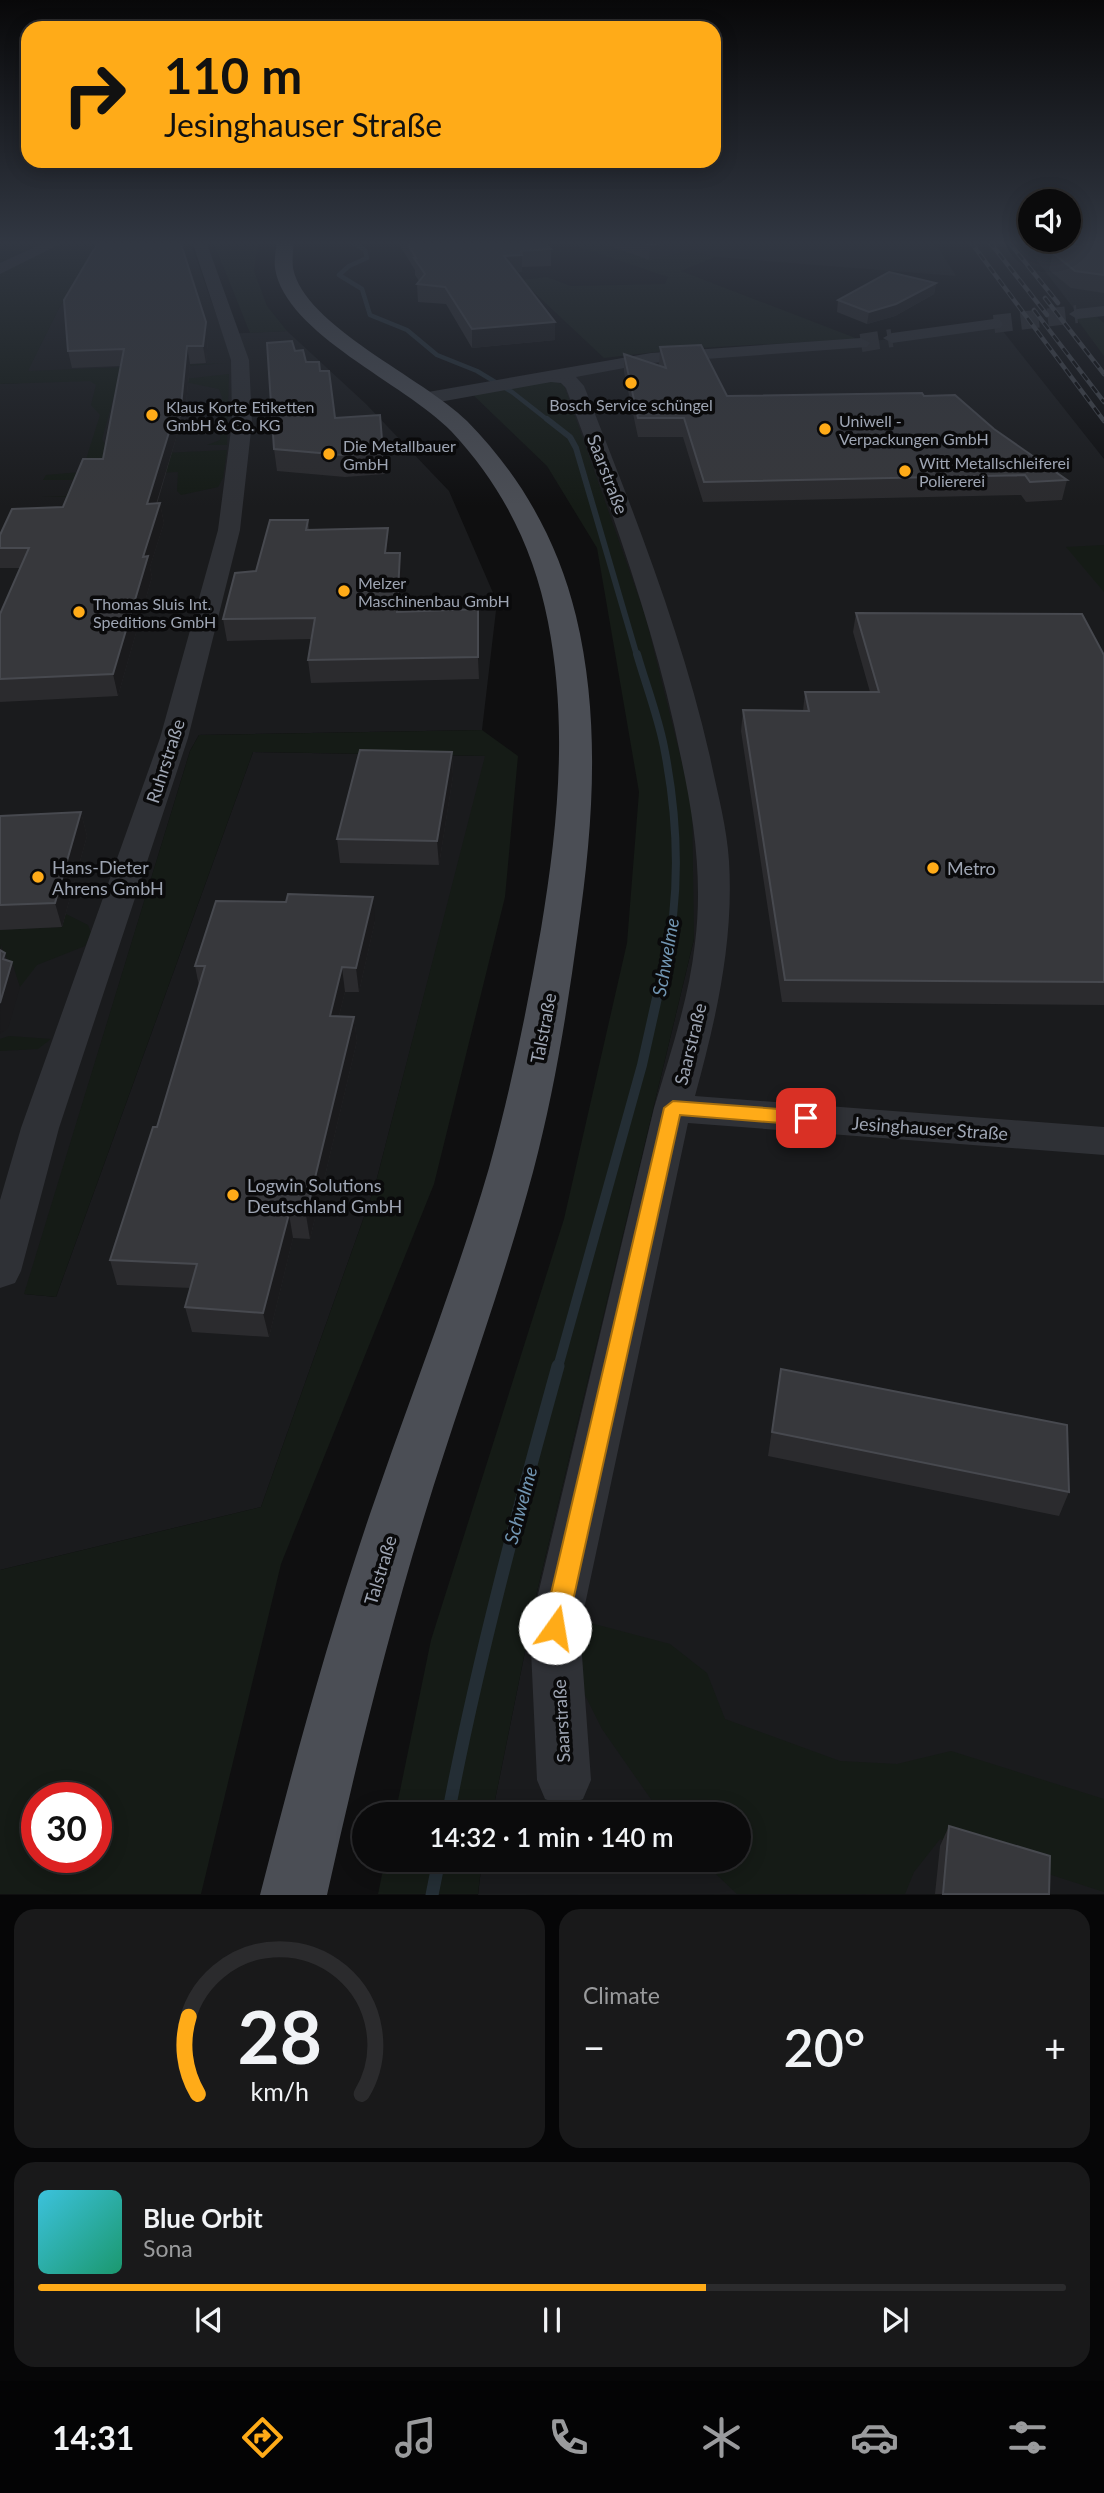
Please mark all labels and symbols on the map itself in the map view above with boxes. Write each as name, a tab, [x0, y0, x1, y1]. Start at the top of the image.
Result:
marker: Bosch Service schüngel	[623, 375, 639, 391]
place label: Bosch Service schüngel	[549, 395, 713, 414]
place label: Klaus Korte Etiketten GmbH & Co. KG	[166, 397, 314, 434]
marker: Klaus Korte Etiketten GmbH & Co. KG	[144, 407, 160, 423]
place label: Uniwell - Verpackungen GmbH	[839, 411, 989, 448]
marker: Uniwell - Verpackungen GmbH	[817, 421, 833, 437]
street label: Saarstraße	[583, 431, 633, 517]
place label: Die Metallbauer GmbH	[343, 436, 456, 473]
marker: Die Metallbauer GmbH	[321, 446, 337, 462]
place label: Witt Metallschleiferei Poliererei	[919, 453, 1070, 490]
marker: Witt Metallschleiferei Poliererei	[897, 463, 913, 479]
place label: Melzer Maschinenbau GmbH	[358, 573, 510, 610]
marker: Melzer Maschinenbau GmbH	[336, 583, 352, 599]
place label: Thomas Sluis Int. Speditions GmbH	[93, 594, 216, 631]
marker: Thomas Sluis Int. Speditions GmbH	[71, 604, 87, 620]
street label: Ruhrstraße	[141, 716, 189, 806]
place label: Hans-Dieter Ahrens GmbH	[52, 856, 164, 899]
place label: Metro	[947, 857, 996, 879]
marker: Metro	[925, 860, 941, 876]
marker: Hans-Dieter Ahrens GmbH	[30, 869, 46, 885]
water label: Schwelme	[647, 916, 683, 998]
street label: Talstraße	[525, 991, 561, 1065]
street label: Saarstraße	[669, 1001, 711, 1087]
pin	[776, 1088, 836, 1148]
street label: Jesinghauser Straße	[851, 1112, 1009, 1144]
place label: Logwin Solutions Deutschland GmbH	[247, 1174, 402, 1217]
marker: Logwin Solutions Deutschland GmbH	[225, 1187, 241, 1203]
water label: Schwelme	[499, 1464, 541, 1546]
street label: Talstraße	[359, 1533, 401, 1607]
position arrow	[518, 1591, 592, 1665]
street label: Saarstraße	[548, 1679, 574, 1763]
speed limit sign: 30	[21, 1782, 112, 1873]

